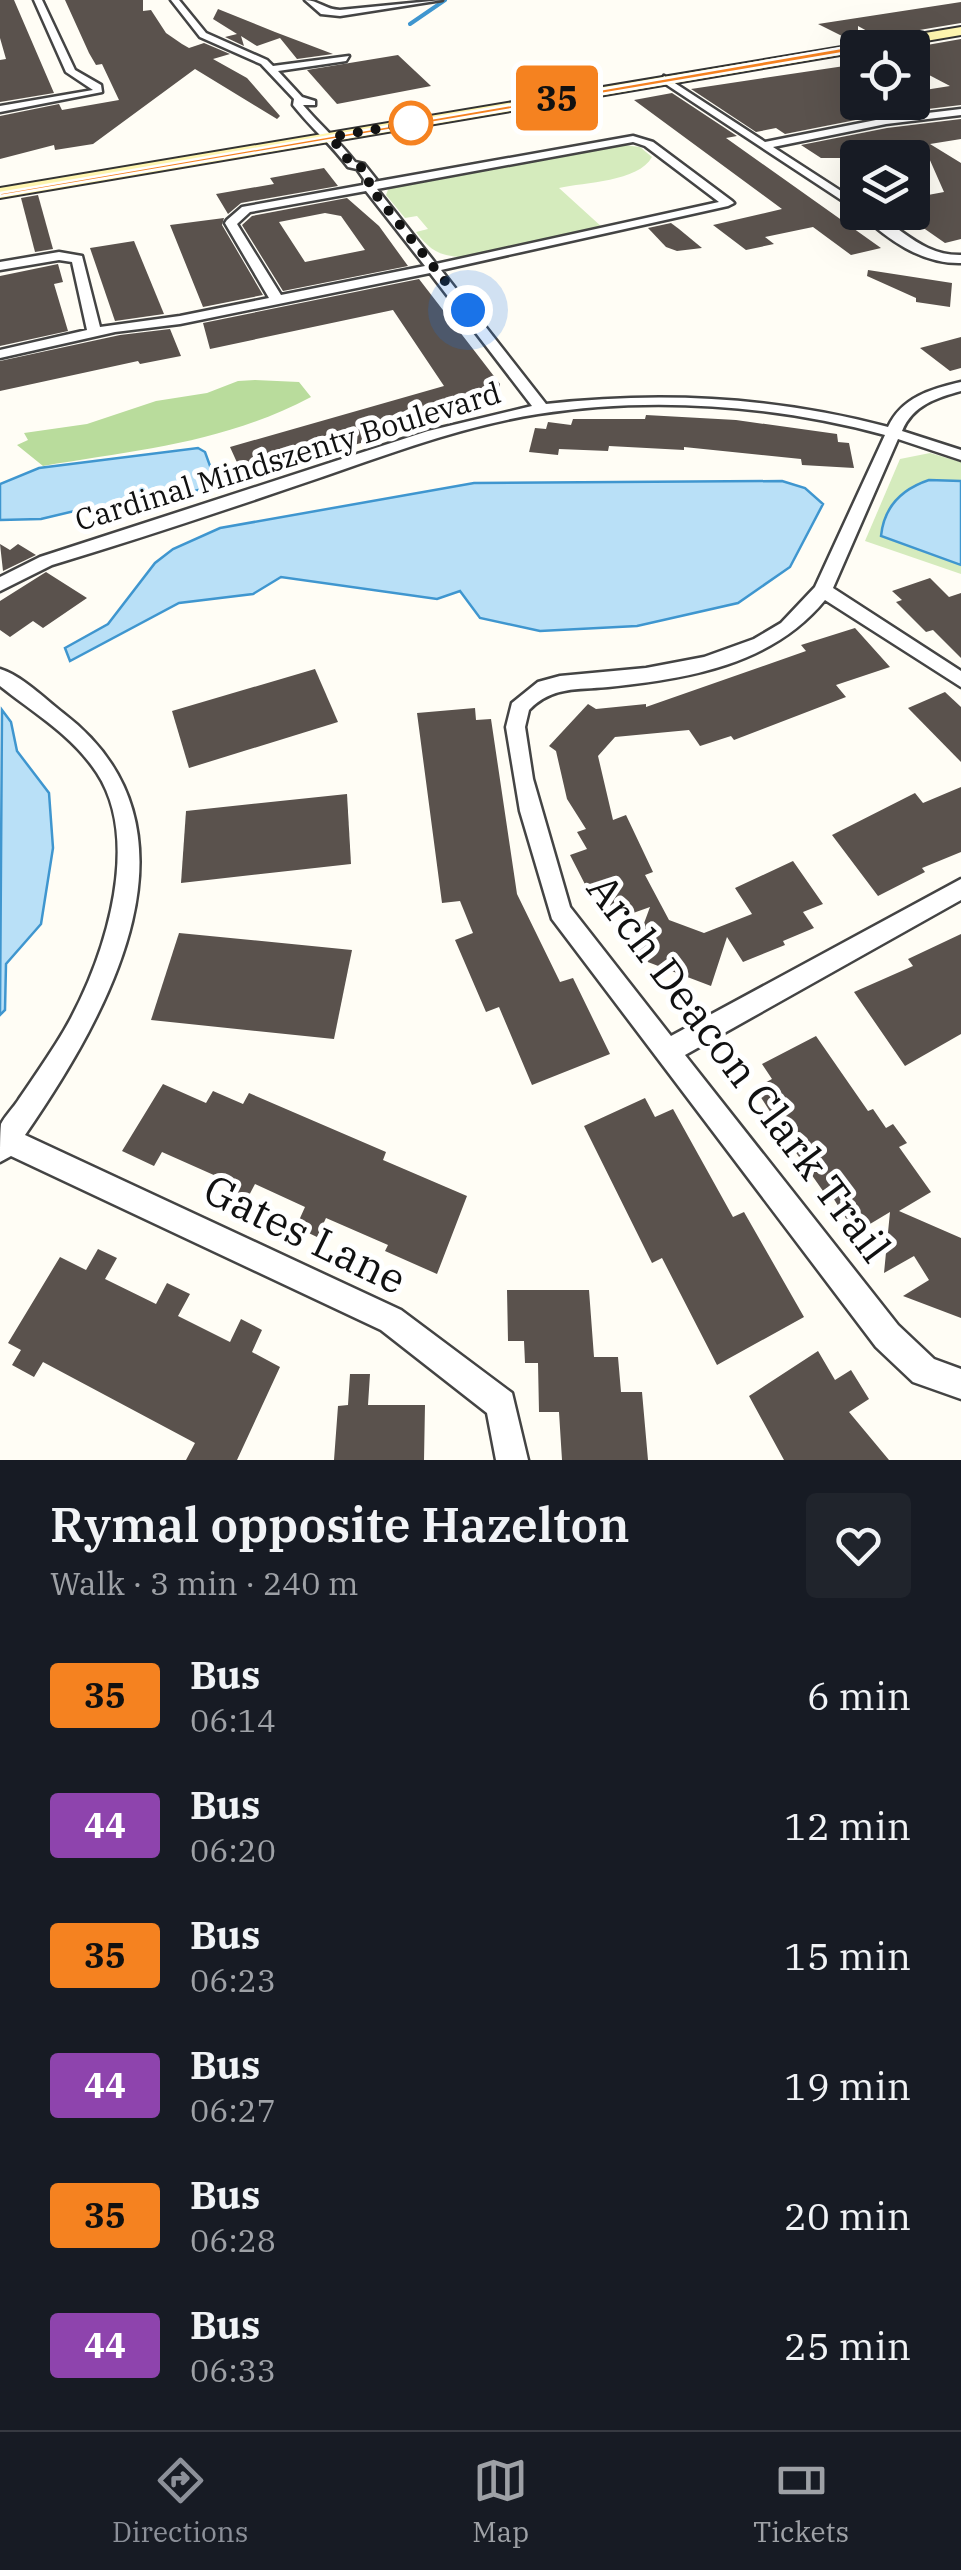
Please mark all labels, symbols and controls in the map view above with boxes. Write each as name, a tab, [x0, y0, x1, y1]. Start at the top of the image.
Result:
map controls	[840, 30, 930, 230]
button: locate	[840, 30, 930, 120]
line badge: 35	[512, 66, 602, 130]
text: 35	[536, 75, 578, 121]
unlabelled marker	[390, 102, 432, 144]
button: layers	[840, 140, 930, 230]
your location	[443, 285, 493, 335]
street label: Cardinal Mindszenty Boulevard	[70, 372, 505, 539]
street label: Arch Deacon Clark Trail	[575, 863, 903, 1273]
street label: Gates Lane	[195, 1161, 415, 1306]
text: Rymal opposite Hazelton	[50, 1493, 630, 1555]
button: heart	[806, 1493, 911, 1598]
text: Walk · 3 min · 240 m	[50, 1562, 358, 1604]
text: Bus	[190, 1650, 260, 1699]
text: 6 min	[807, 1671, 911, 1720]
text: 35	[84, 1672, 126, 1718]
text: 06:14	[190, 1699, 276, 1741]
text: Bus	[190, 1780, 260, 1829]
text: 12 min	[784, 1801, 911, 1850]
text: 44	[84, 1802, 126, 1848]
text: 06:20	[190, 1829, 276, 1871]
text: Bus	[190, 1910, 260, 1959]
text: 15 min	[784, 1931, 911, 1980]
text: 35	[84, 1932, 126, 1978]
text: 06:23	[190, 1959, 276, 2001]
text: Bus	[190, 2040, 260, 2089]
text: 19 min	[784, 2061, 911, 2110]
text: 44	[84, 2062, 126, 2108]
text: 06:27	[190, 2089, 276, 2131]
text: Bus	[190, 2170, 260, 2219]
text: 20 min	[784, 2191, 911, 2240]
text: 35	[84, 2192, 126, 2238]
text: 06:28	[190, 2219, 276, 2261]
text: Bus	[190, 2300, 260, 2349]
text: 25 min	[784, 2321, 911, 2370]
text: 44	[84, 2322, 126, 2368]
text: 06:33	[190, 2349, 276, 2391]
tab: Directions	[112, 2453, 248, 2550]
tab: Map	[472, 2453, 529, 2550]
tab: Tickets	[753, 2453, 849, 2550]

